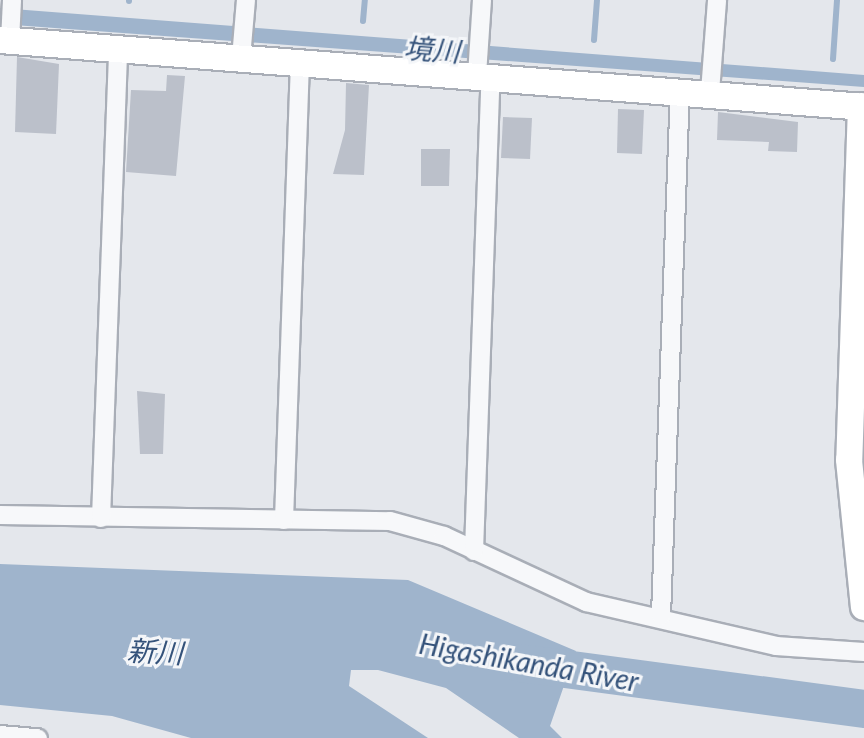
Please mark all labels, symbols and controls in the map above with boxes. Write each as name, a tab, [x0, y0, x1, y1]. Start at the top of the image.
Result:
water label: 境川	[403, 30, 461, 68]
water label: Higashikanda River	[417, 626, 641, 698]
water label: 新川	[126, 633, 184, 669]

